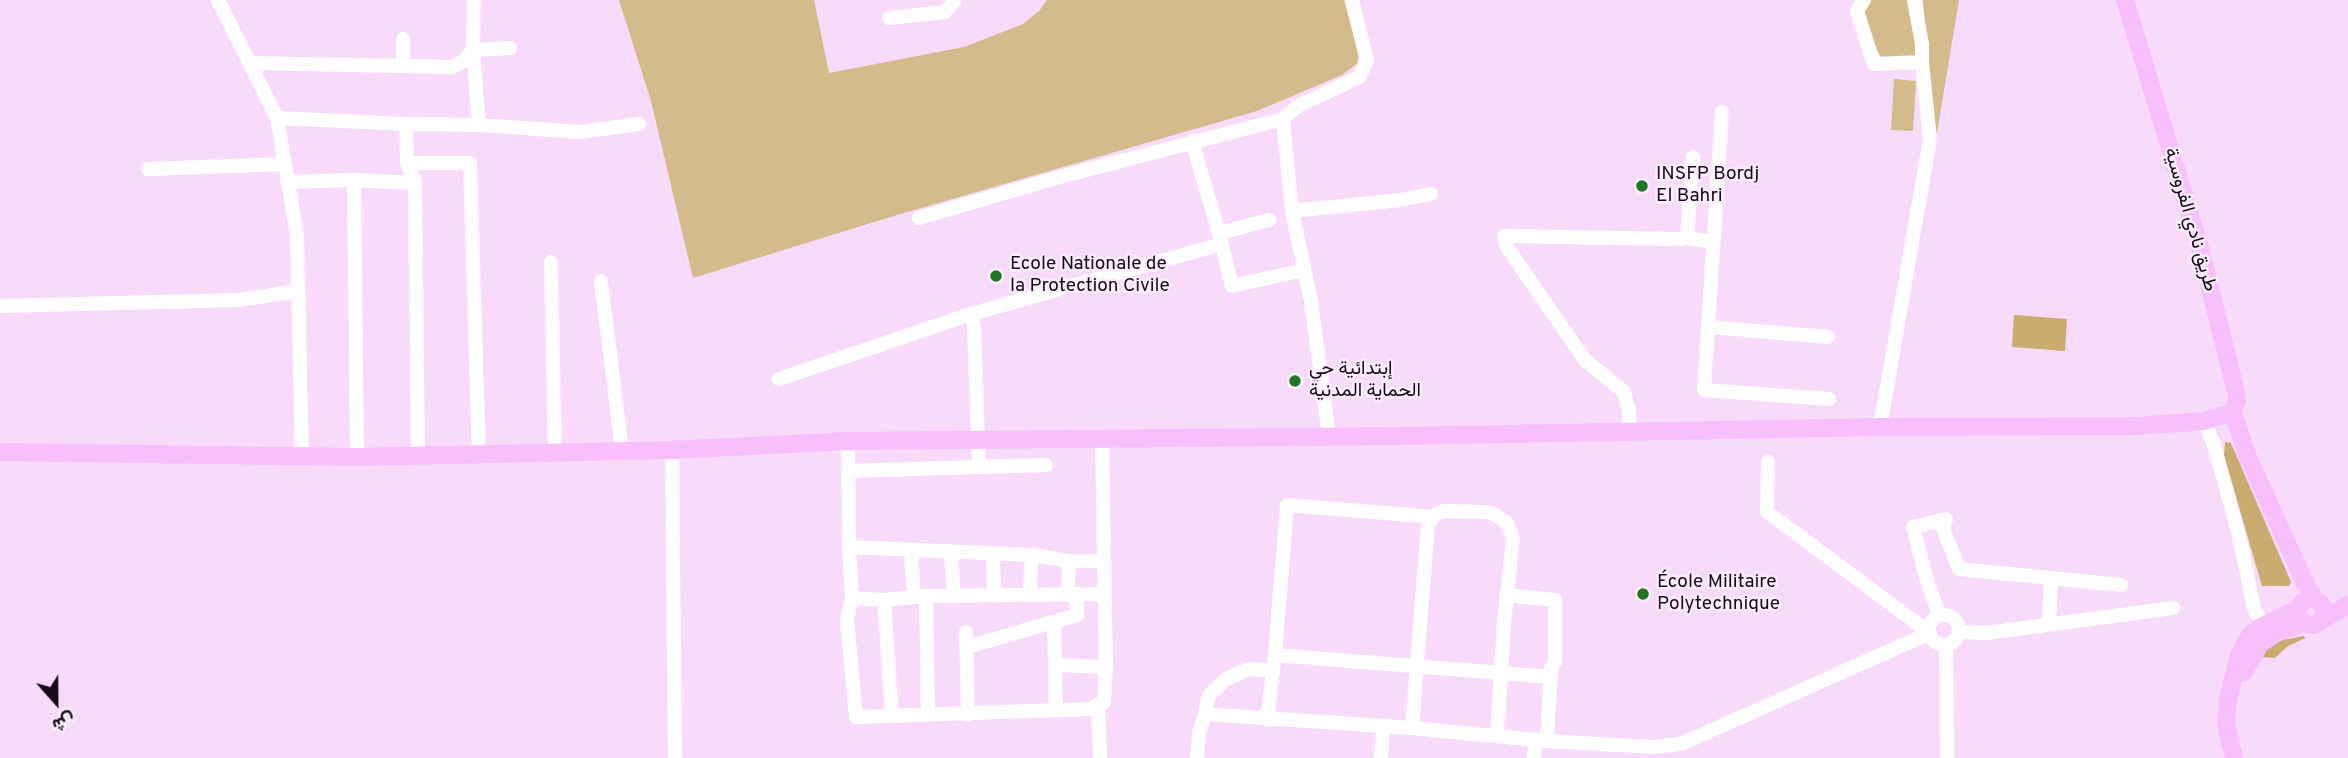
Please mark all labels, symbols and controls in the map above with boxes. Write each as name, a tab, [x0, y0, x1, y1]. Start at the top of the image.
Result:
street label: طريق نادي الفروسية	[2158, 145, 2220, 295]
place label: INSFP Bordj El Bahri	[1656, 164, 1759, 208]
marker: INSFP Bordj El Bahri	[1634, 178, 1650, 194]
place label: Ecole Nationale de la Protection Civile	[1010, 254, 1170, 298]
marker: Ecole Nationale de la Protection Civile	[988, 268, 1004, 284]
place label: إبتدائية حي الحماية المدنية	[1309, 359, 1421, 403]
marker: إبتدائية حي الحماية المدنية	[1287, 373, 1303, 389]
place label: École Militaire Polytechnique	[1657, 572, 1780, 616]
marker: École Militaire Polytechnique	[1635, 586, 1651, 602]
north arrow	[21, 667, 91, 737]
text: ش	[49, 706, 78, 737]

